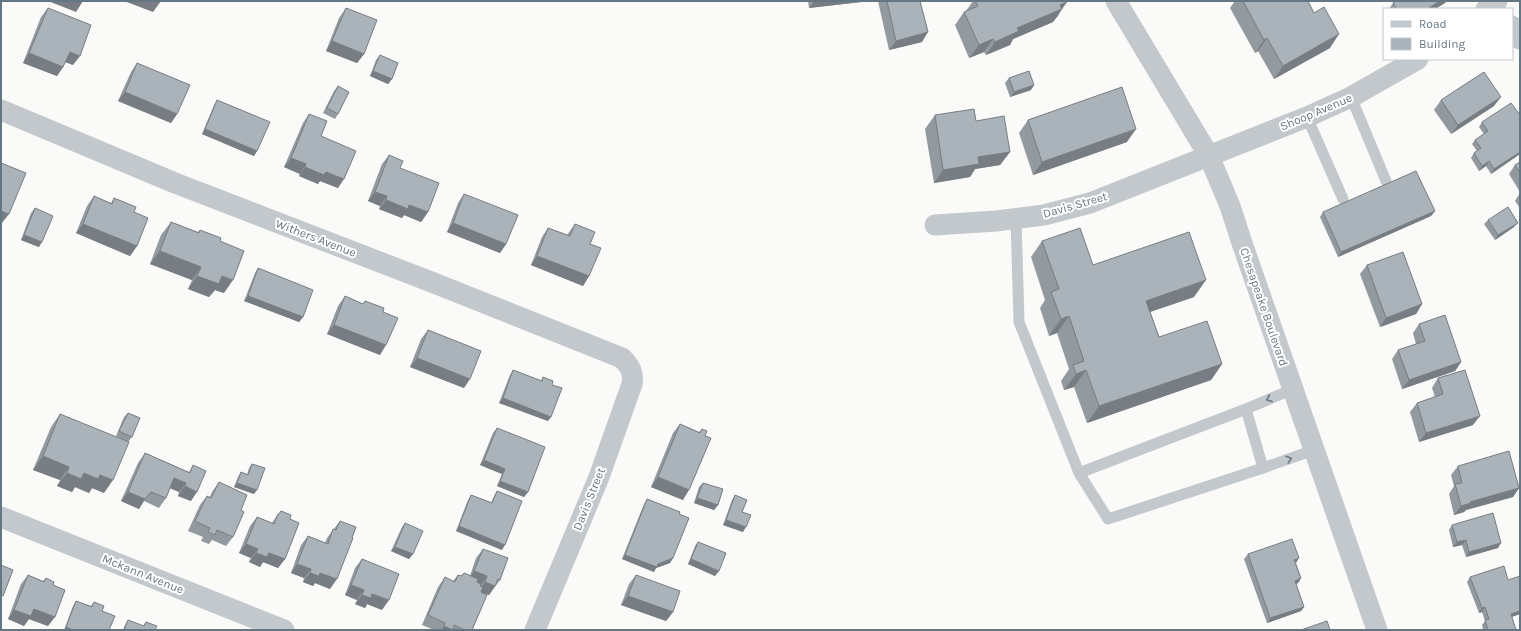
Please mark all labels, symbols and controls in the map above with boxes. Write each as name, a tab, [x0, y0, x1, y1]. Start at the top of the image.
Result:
legend	[1383, 8, 1513, 60]
text: Road	[1419, 17, 1447, 31]
text: Building	[1419, 37, 1466, 51]
street label: Shoop Avenue	[1278, 91, 1354, 133]
street label: Davis Street	[1041, 189, 1109, 221]
street label: Withers Avenue	[274, 216, 358, 260]
street label: Chesapeake Boulevard	[1237, 246, 1291, 368]
one-way arrow	[1266, 394, 1274, 402]
one-way arrow	[1285, 455, 1292, 464]
street label: Davis Street	[570, 465, 608, 532]
street label: Mckann Avenue	[100, 551, 186, 597]

